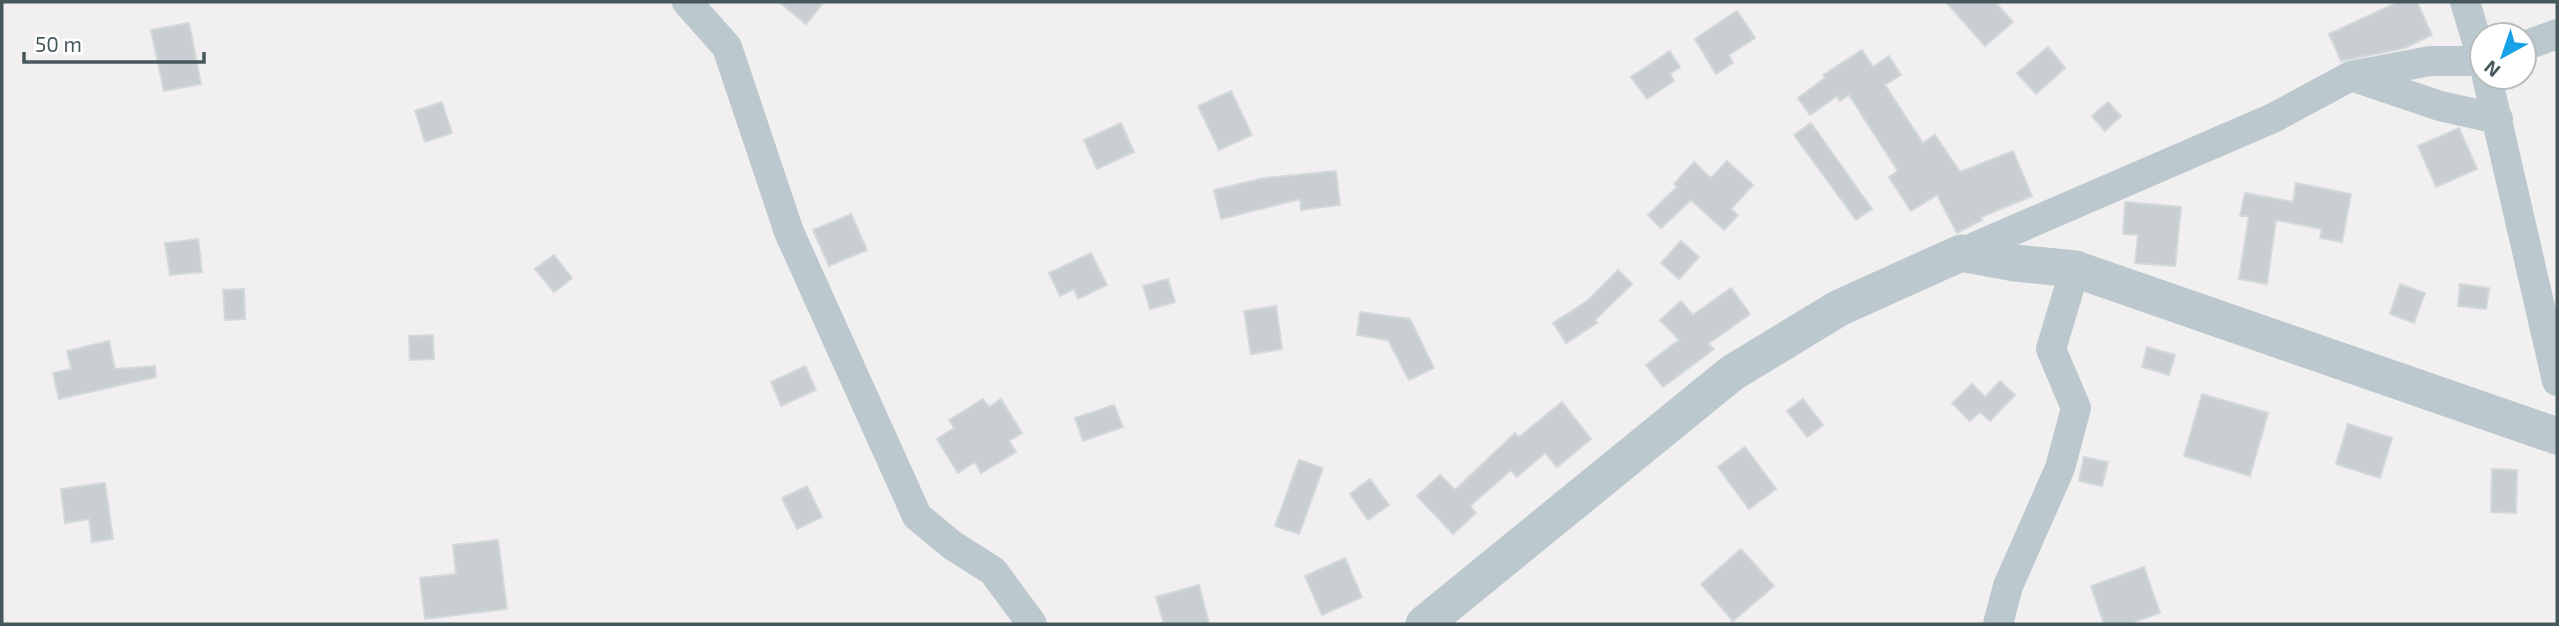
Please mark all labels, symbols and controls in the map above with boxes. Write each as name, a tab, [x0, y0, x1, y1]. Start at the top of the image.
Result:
scale bar	[24, 21, 205, 65]
north arrow	[2468, 21, 2538, 91]
text: 50 m	[35, 31, 82, 56]
text: N	[2479, 56, 2504, 83]

